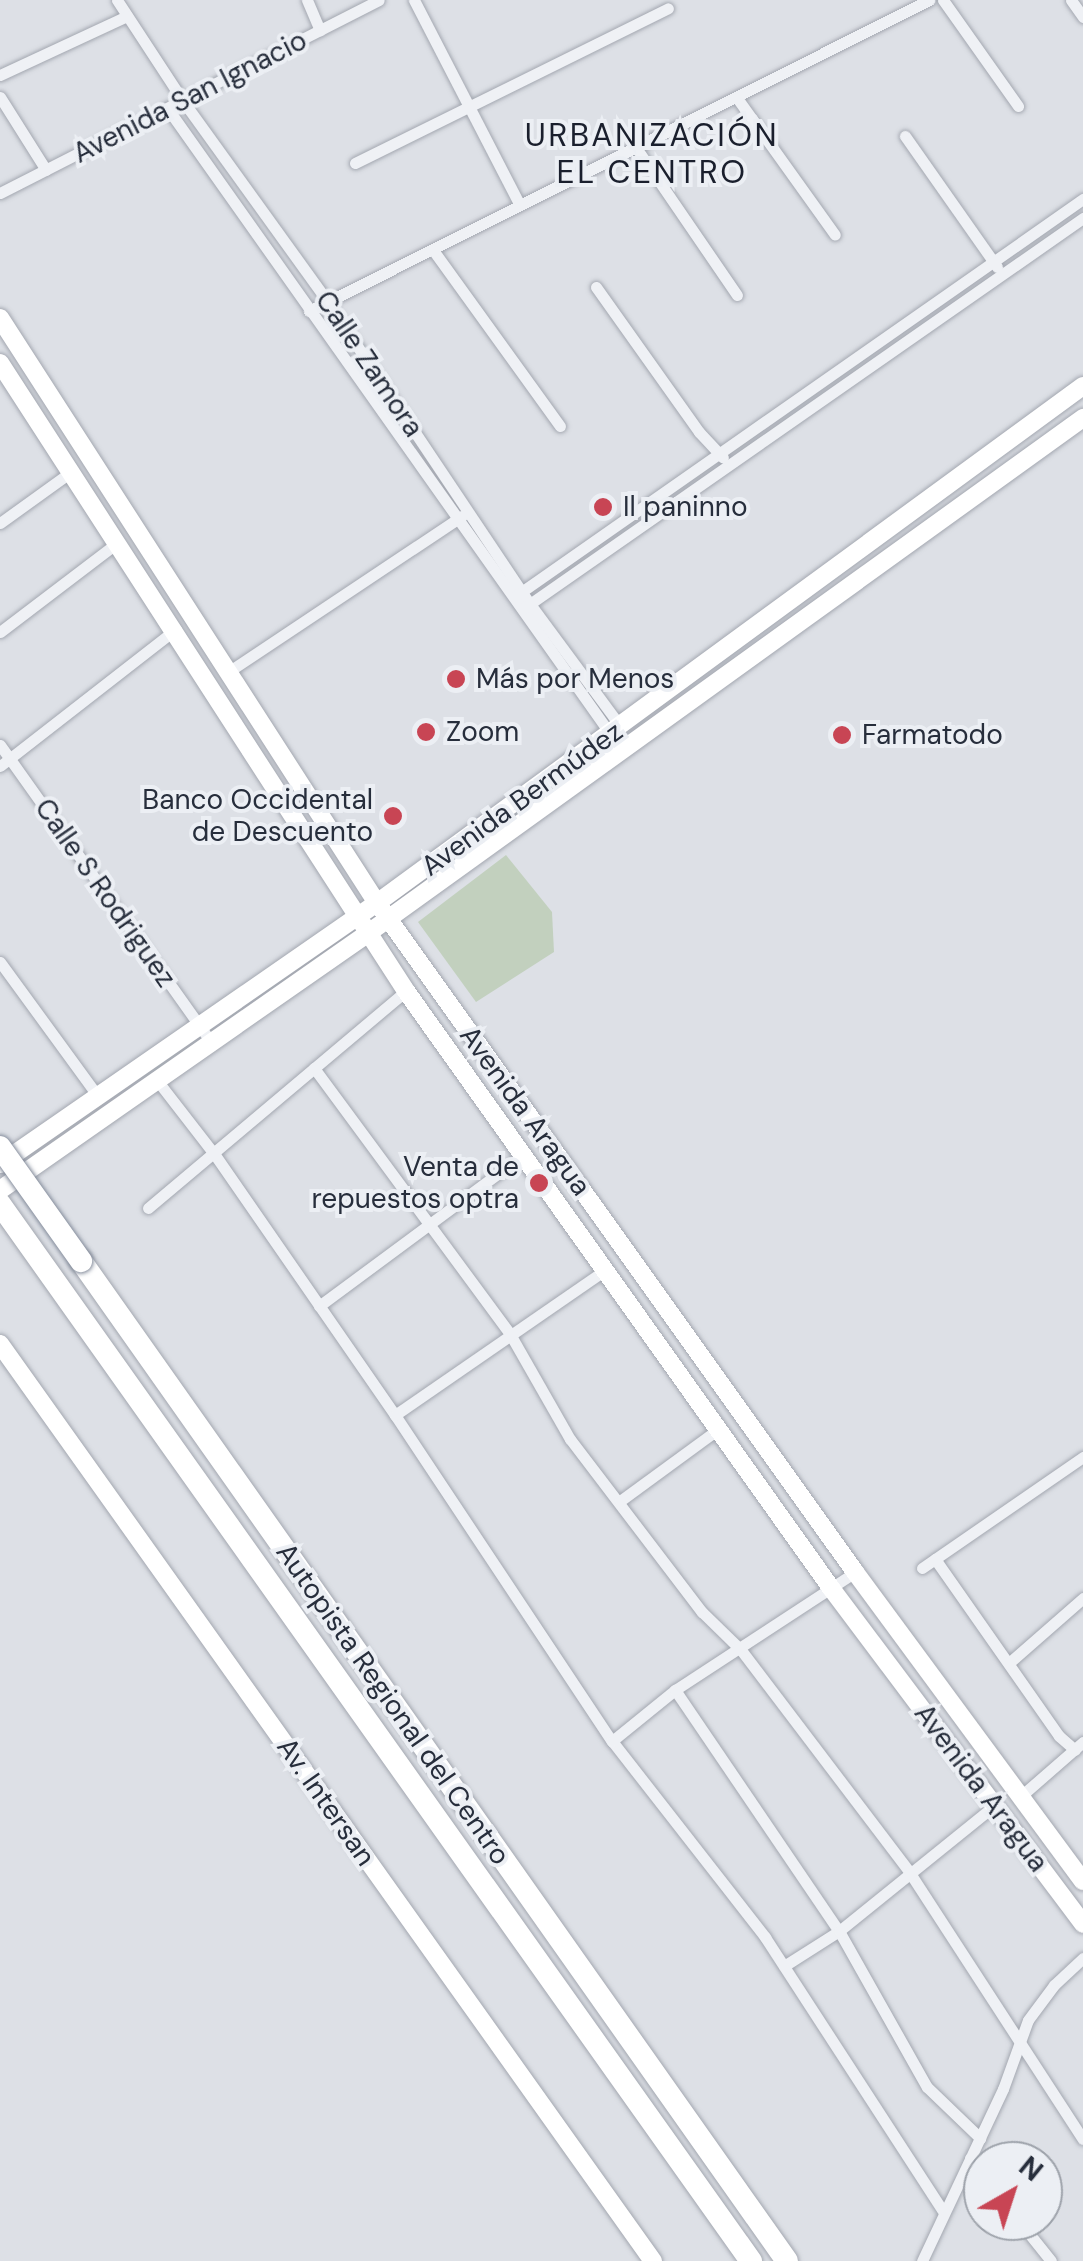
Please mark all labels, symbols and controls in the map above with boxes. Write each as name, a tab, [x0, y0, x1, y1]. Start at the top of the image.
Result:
street label: Avenida San Ignacio	[67, 23, 313, 171]
district label: URBANIZACIÓN EL CENTRO	[525, 117, 779, 192]
street label: Calle Zamora	[308, 285, 430, 443]
place label: Il paninno	[623, 490, 748, 524]
marker: Il paninno	[592, 496, 614, 518]
place label: Más por Menos	[476, 662, 674, 696]
marker: Más por Menos	[445, 668, 467, 690]
street label: Avenida Bermúdez	[415, 715, 629, 883]
place label: Zoom	[446, 715, 519, 749]
place label: Farmatodo	[862, 718, 1003, 752]
marker: Zoom	[415, 721, 437, 743]
marker: Farmatodo	[831, 724, 853, 746]
place label: Banco Occidental de Descuento	[142, 783, 373, 849]
street label: Calle S Rodriguez	[27, 792, 183, 994]
marker: Banco Occidental de Descuento	[382, 805, 404, 827]
street label: Avenida Aragua	[452, 1020, 598, 1202]
place label: Venta de repuestos optra	[312, 1150, 519, 1216]
marker: Venta de repuestos optra	[528, 1172, 550, 1194]
street label: Autopista Regional del Centro	[269, 1537, 517, 1871]
street label: Avenida Aragua	[907, 1698, 1055, 1878]
street label: Av. Intersan	[270, 1731, 382, 1873]
north arrow	[963, 2141, 1063, 2241]
text: N	[1011, 2148, 1051, 2190]

